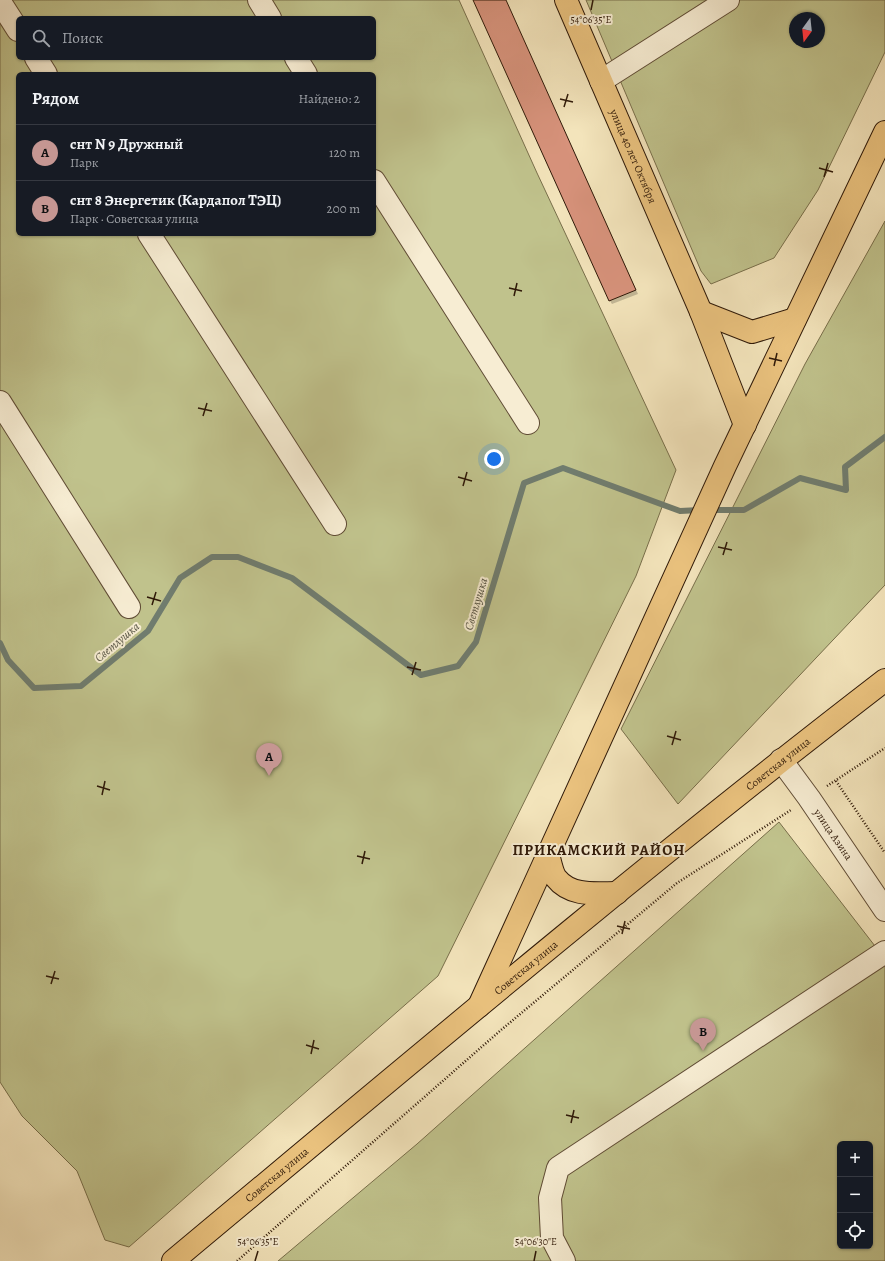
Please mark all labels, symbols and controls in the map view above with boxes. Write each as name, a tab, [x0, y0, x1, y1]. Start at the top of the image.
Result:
north arrow	[789, 12, 825, 48]
text: 54°06'35"E	[571, 13, 612, 26]
search box	[16, 16, 376, 60]
icon: search	[30, 27, 52, 49]
text: Поиск	[62, 28, 103, 48]
text: Рядом	[32, 87, 79, 110]
text: Найдено: 2	[299, 90, 360, 107]
street label: улица 40 лет Октября	[606, 106, 660, 205]
text: снт N 9 Дружный	[70, 134, 183, 154]
text: A	[41, 144, 49, 161]
text: 120 m	[329, 144, 360, 161]
text: Парк	[70, 154, 99, 171]
text: снт 8 Энергетик (Кардапол ТЭЦ)	[70, 190, 281, 210]
text: B	[41, 200, 49, 217]
text: 200 m	[327, 200, 360, 217]
text: Парк · Советская улица	[70, 210, 199, 227]
your location	[484, 449, 504, 469]
water label: Светлушка	[460, 575, 492, 632]
water label: Светлушка	[91, 618, 143, 665]
street label: Советская улица	[742, 733, 814, 794]
pin: A	[256, 743, 282, 776]
street label: улица Азина	[810, 805, 857, 864]
district label: ПРИКАМСКИЙ РАЙОН	[513, 840, 685, 860]
street label: Советская улица	[491, 936, 561, 998]
pin: B	[690, 1018, 716, 1051]
map controls	[837, 1141, 873, 1249]
button: +	[837, 1141, 873, 1177]
street label: Советская улица	[242, 1143, 312, 1205]
button: −	[837, 1177, 873, 1213]
button: locate	[837, 1213, 873, 1249]
text: 54°06'35"E	[238, 1235, 279, 1248]
text: 54°06'30"E	[515, 1235, 557, 1248]

